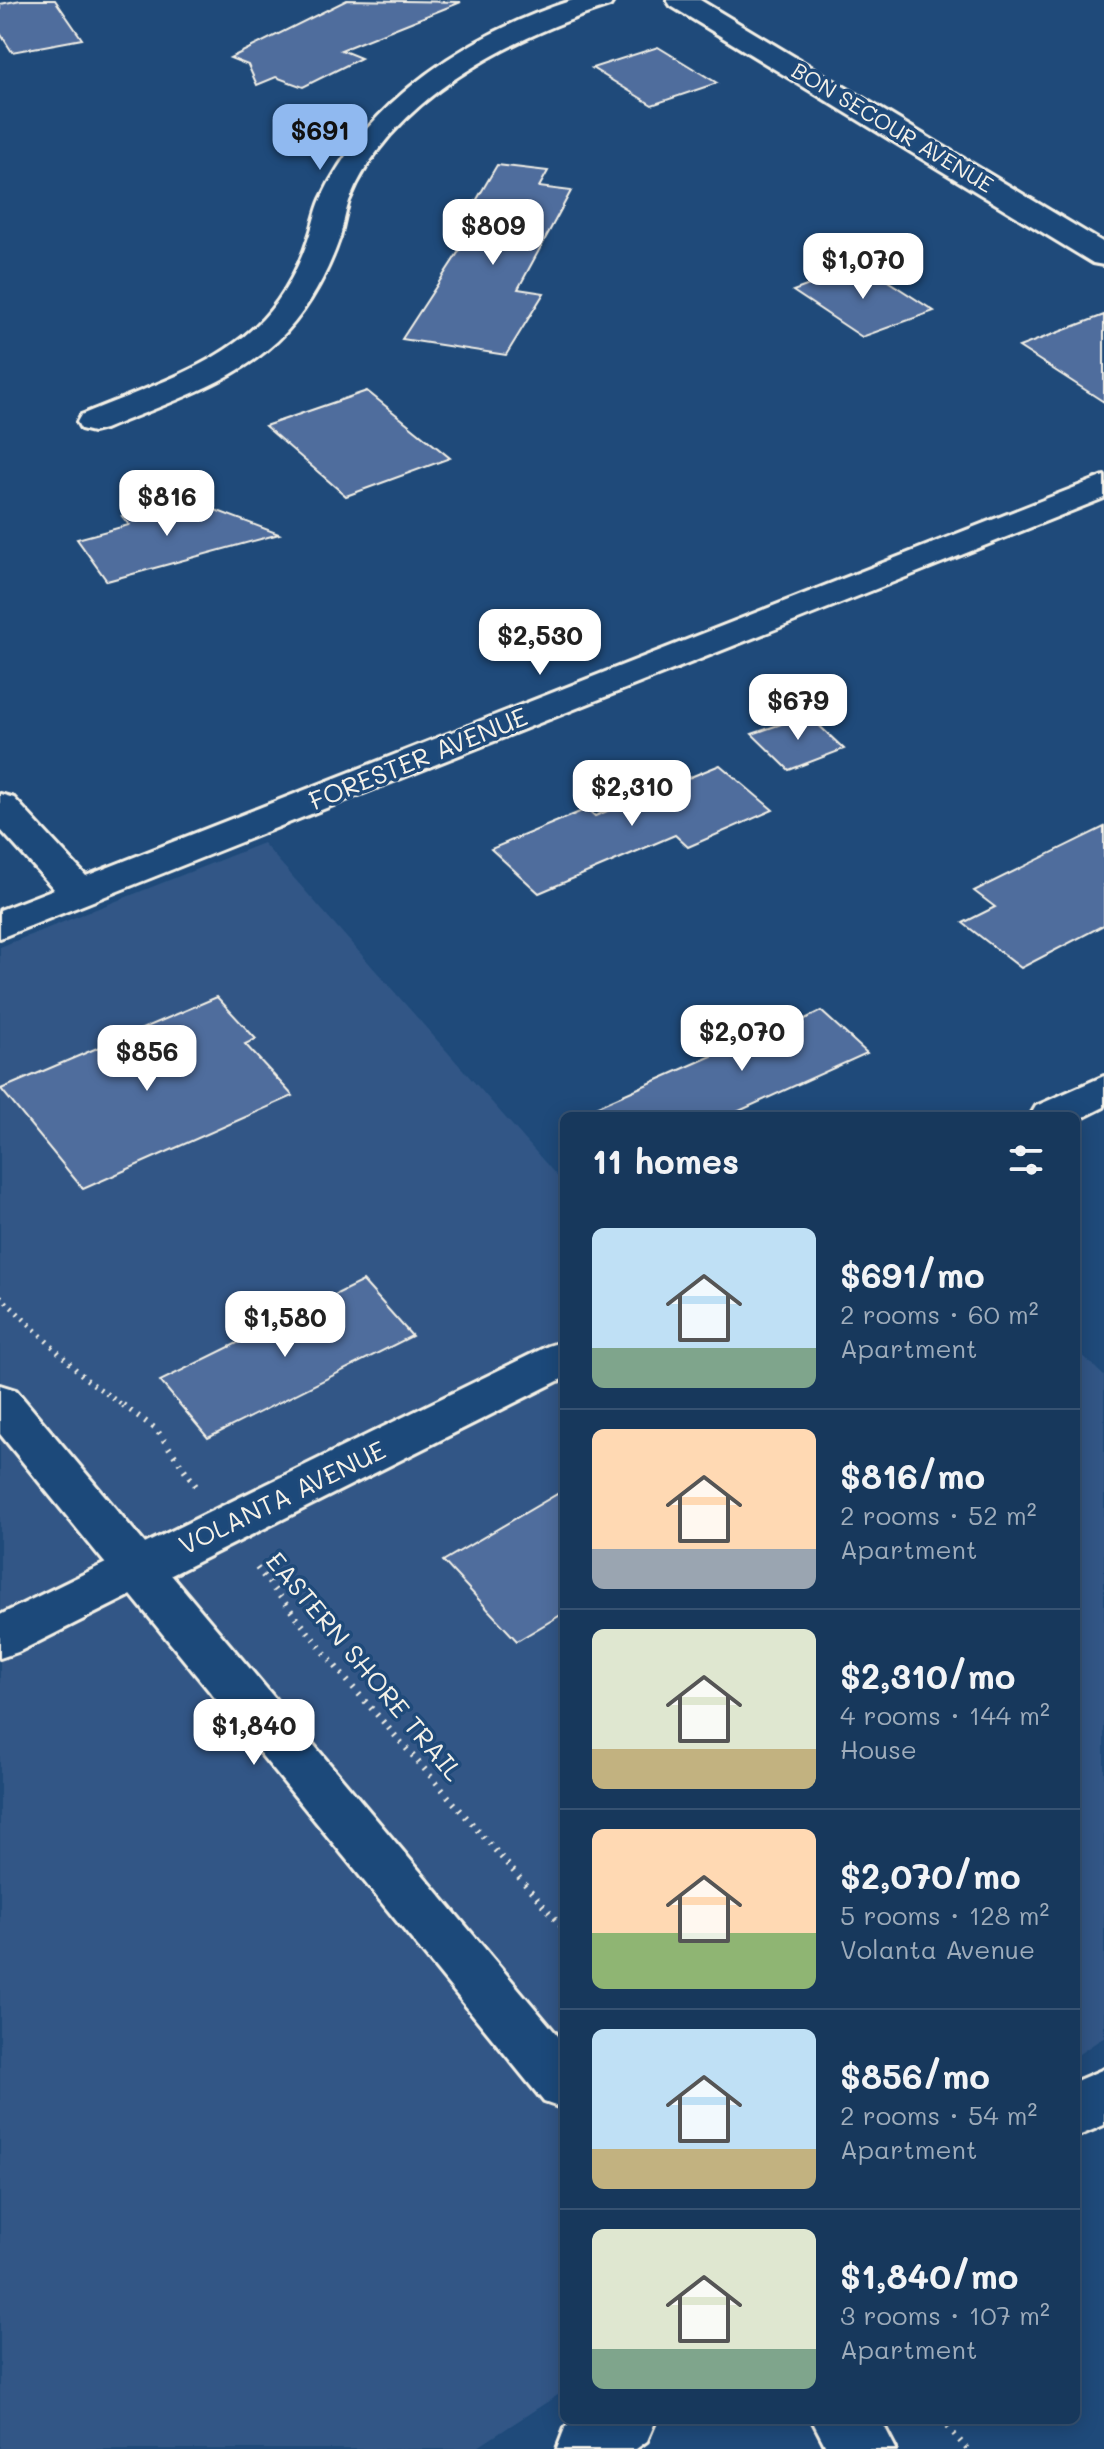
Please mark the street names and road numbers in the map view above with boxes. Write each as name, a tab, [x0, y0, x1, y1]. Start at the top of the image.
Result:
street label: BON SECOUR AVENUE	[787, 55, 999, 199]
street label: FORESTER AVENUE	[304, 699, 532, 817]
street label: VOLANTA AVENUE	[173, 1432, 391, 1562]
street label: EASTERN SHORE TRAIL	[259, 1544, 471, 1788]

